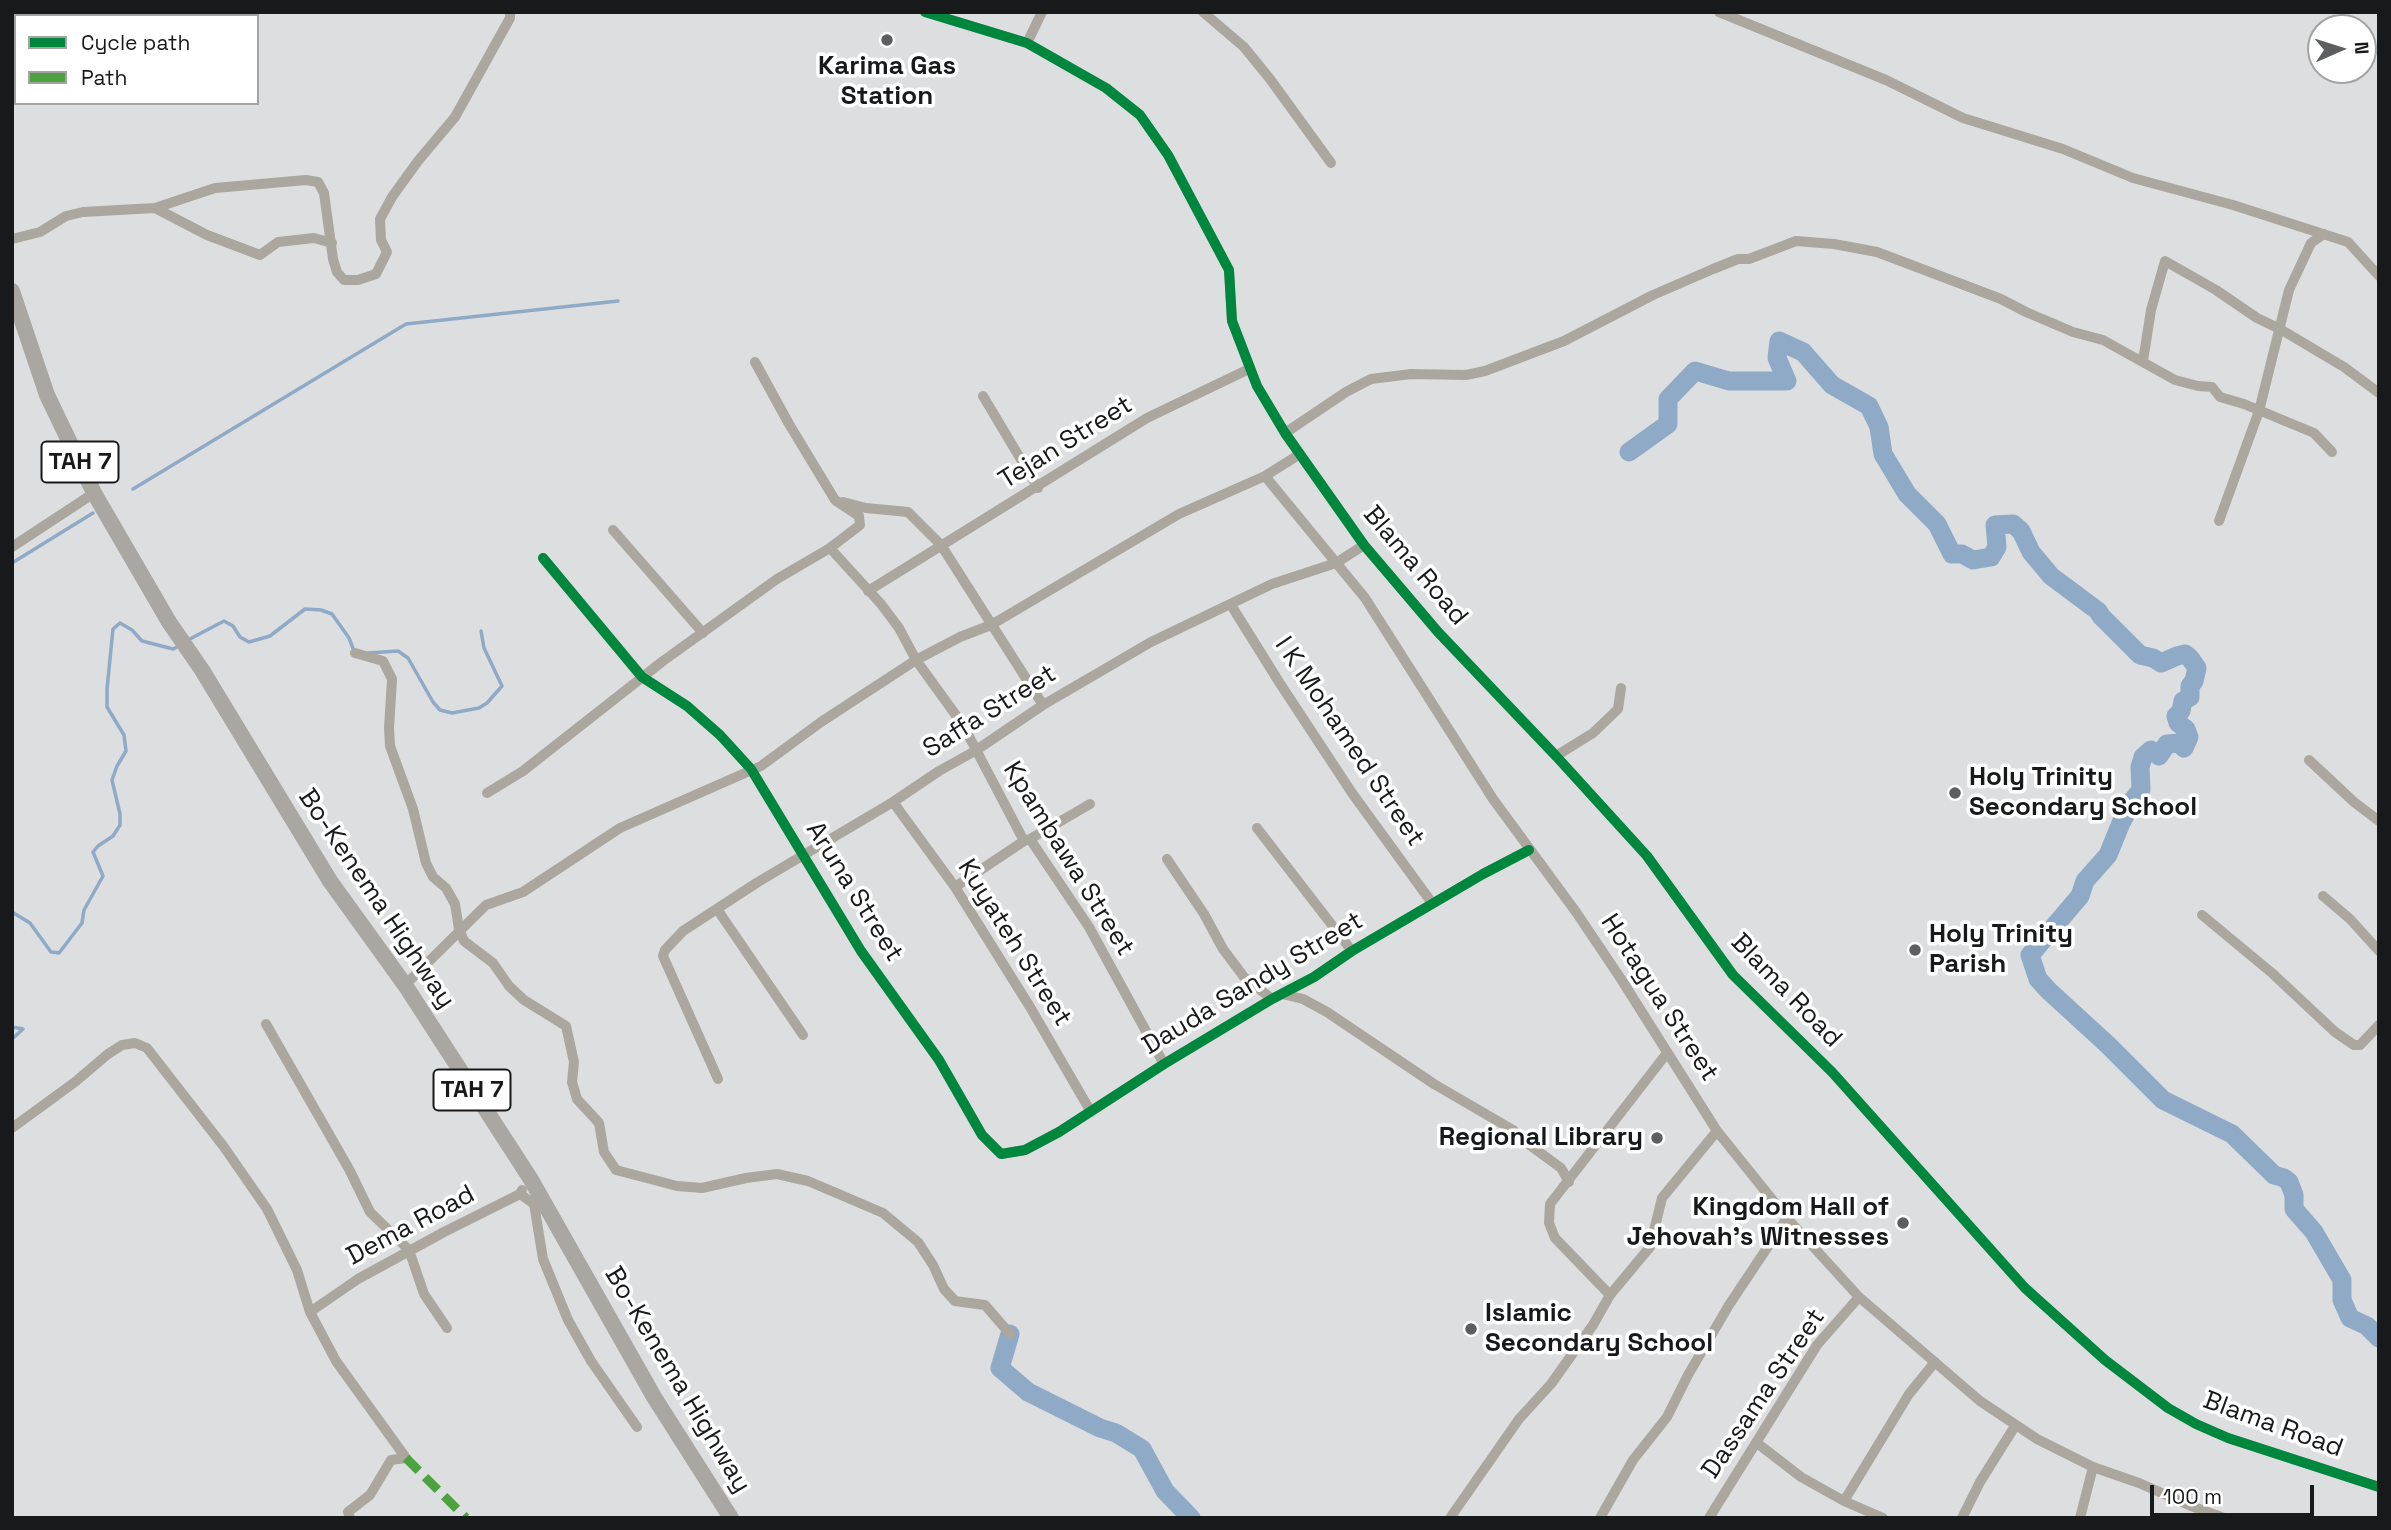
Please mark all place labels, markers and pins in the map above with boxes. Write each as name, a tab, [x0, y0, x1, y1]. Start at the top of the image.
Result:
marker: Karima Gas Station	[879, 32, 895, 48]
place label: Karima Gas Station	[818, 51, 956, 112]
place label: Holy Trinity Secondary School	[1969, 762, 2197, 824]
marker: Holy Trinity Secondary School	[1947, 785, 1963, 801]
place label: Holy Trinity Parish	[1929, 919, 2073, 981]
marker: Holy Trinity Parish	[1907, 942, 1923, 958]
place label: Regional Library	[1439, 1122, 1643, 1154]
marker: Regional Library	[1649, 1130, 1665, 1146]
place label: Kingdom Hall of Jehovah’s Witnesses	[1626, 1192, 1889, 1254]
marker: Kingdom Hall of Jehovah’s Witnesses	[1895, 1215, 1911, 1231]
place label: Islamic Secondary School	[1485, 1298, 1713, 1360]
marker: Islamic Secondary School	[1463, 1321, 1479, 1337]

